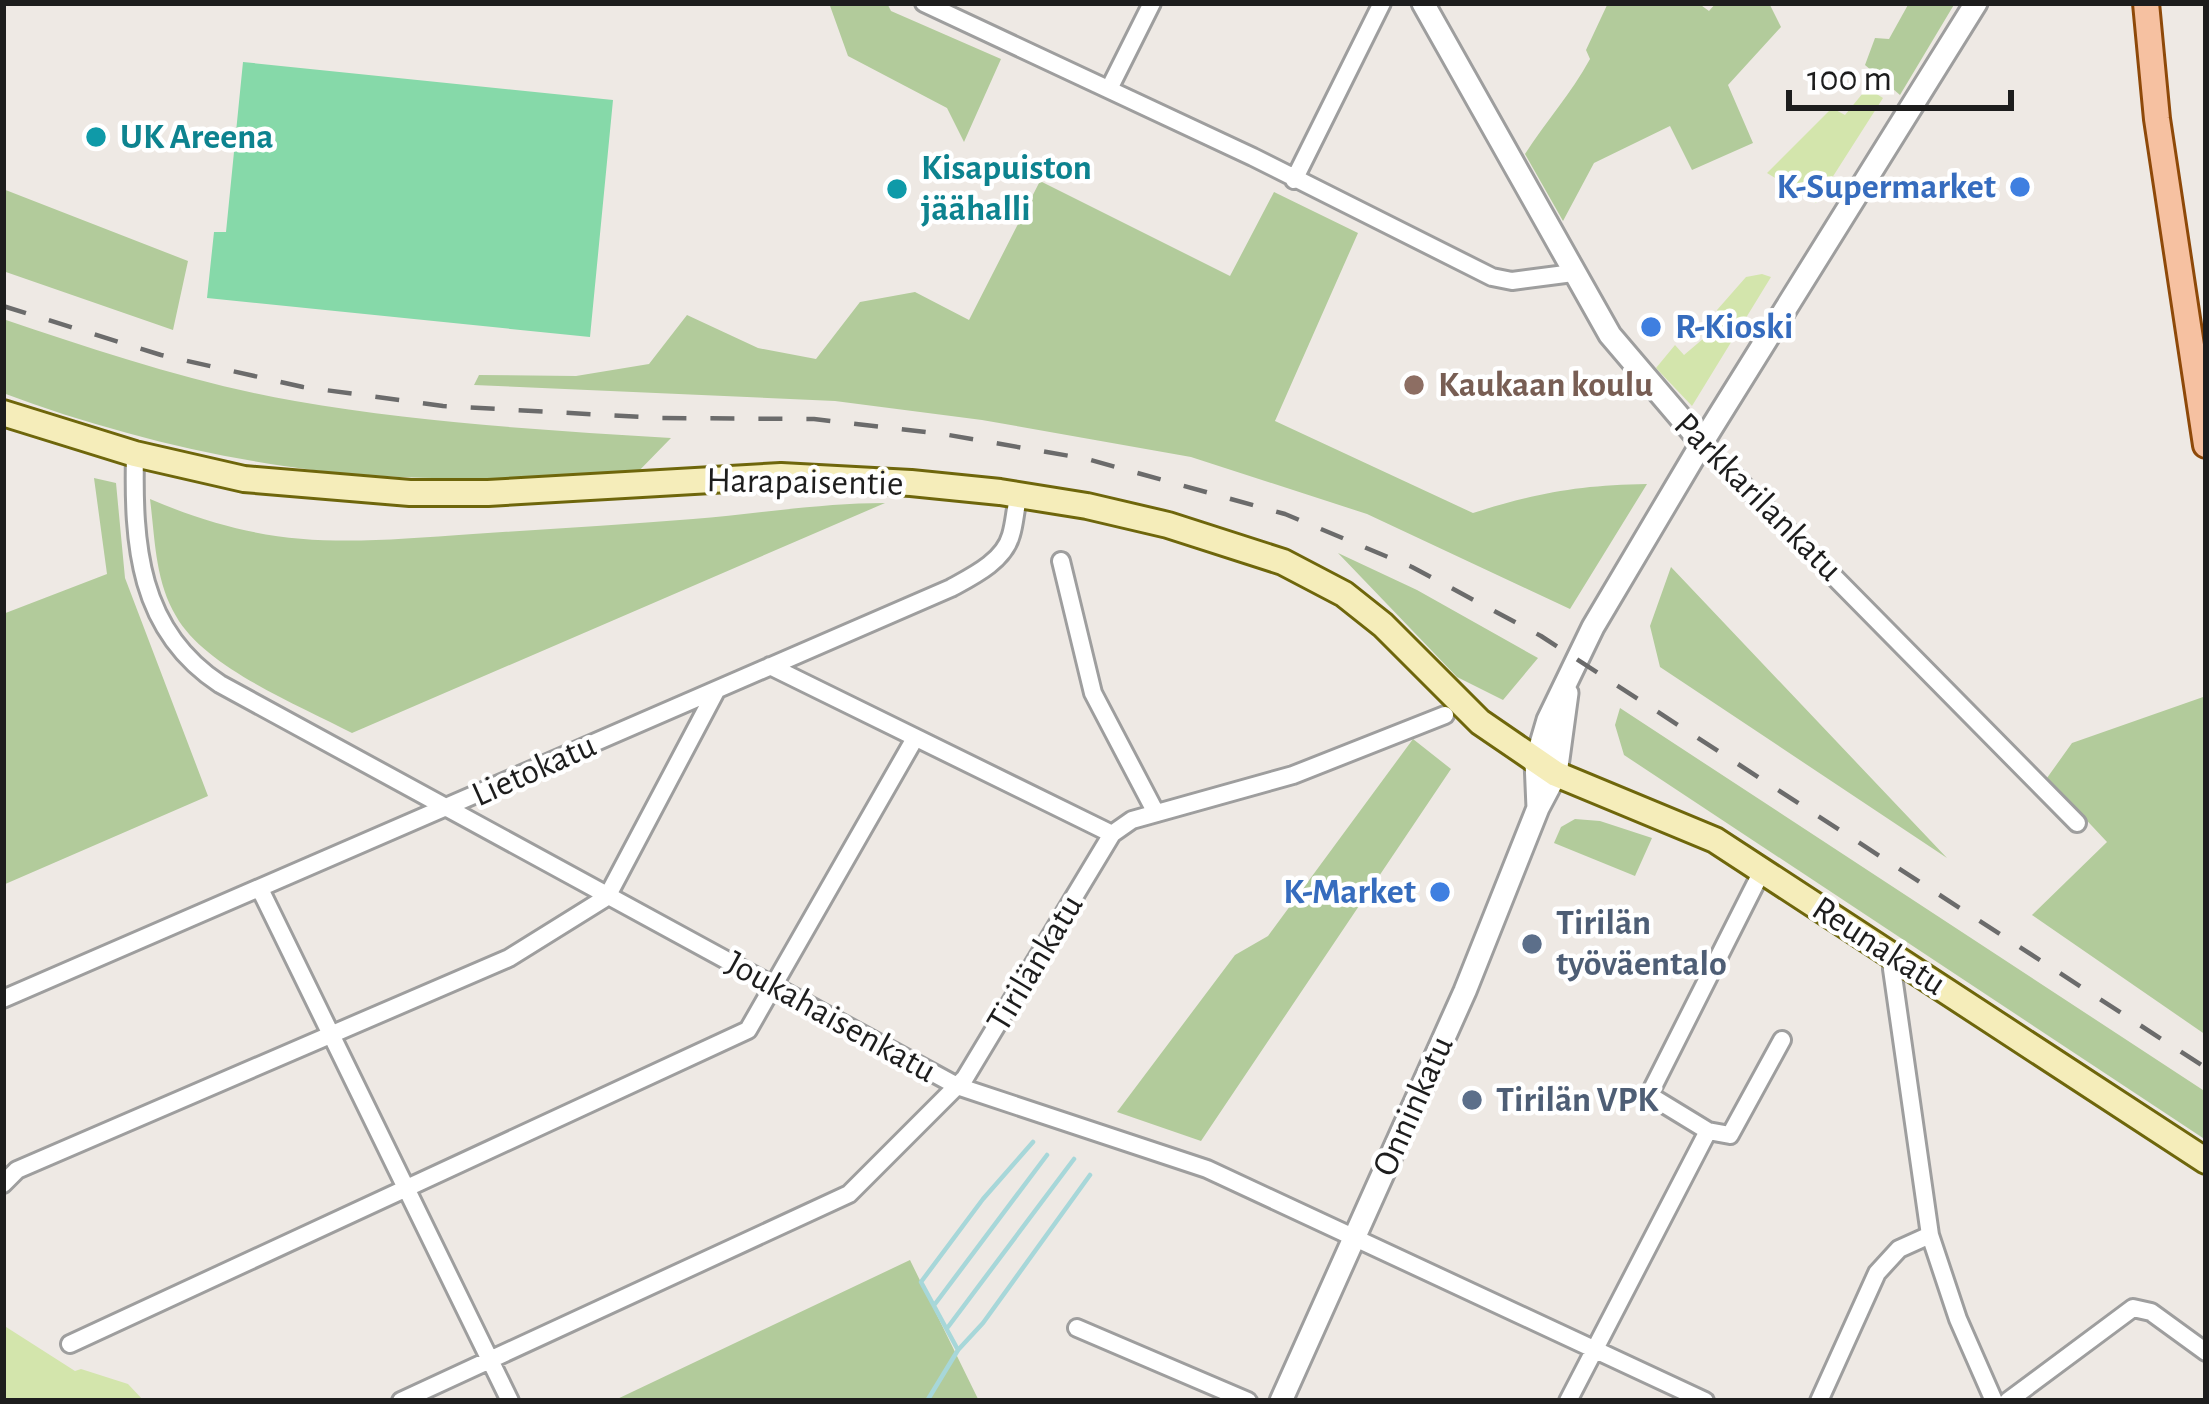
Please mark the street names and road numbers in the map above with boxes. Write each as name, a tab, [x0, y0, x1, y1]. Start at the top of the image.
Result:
street label: Parkkarilankatu	[1667, 406, 1849, 588]
street label: Harapaisentie	[706, 462, 904, 502]
street label: Lietokatu	[467, 727, 601, 813]
street label: Tirilänkatu	[980, 888, 1090, 1038]
street label: Reunakatu	[1806, 890, 1952, 1002]
street label: Joukahaisenkatu	[720, 945, 942, 1089]
street label: Onninkatu	[1366, 1031, 1460, 1181]

